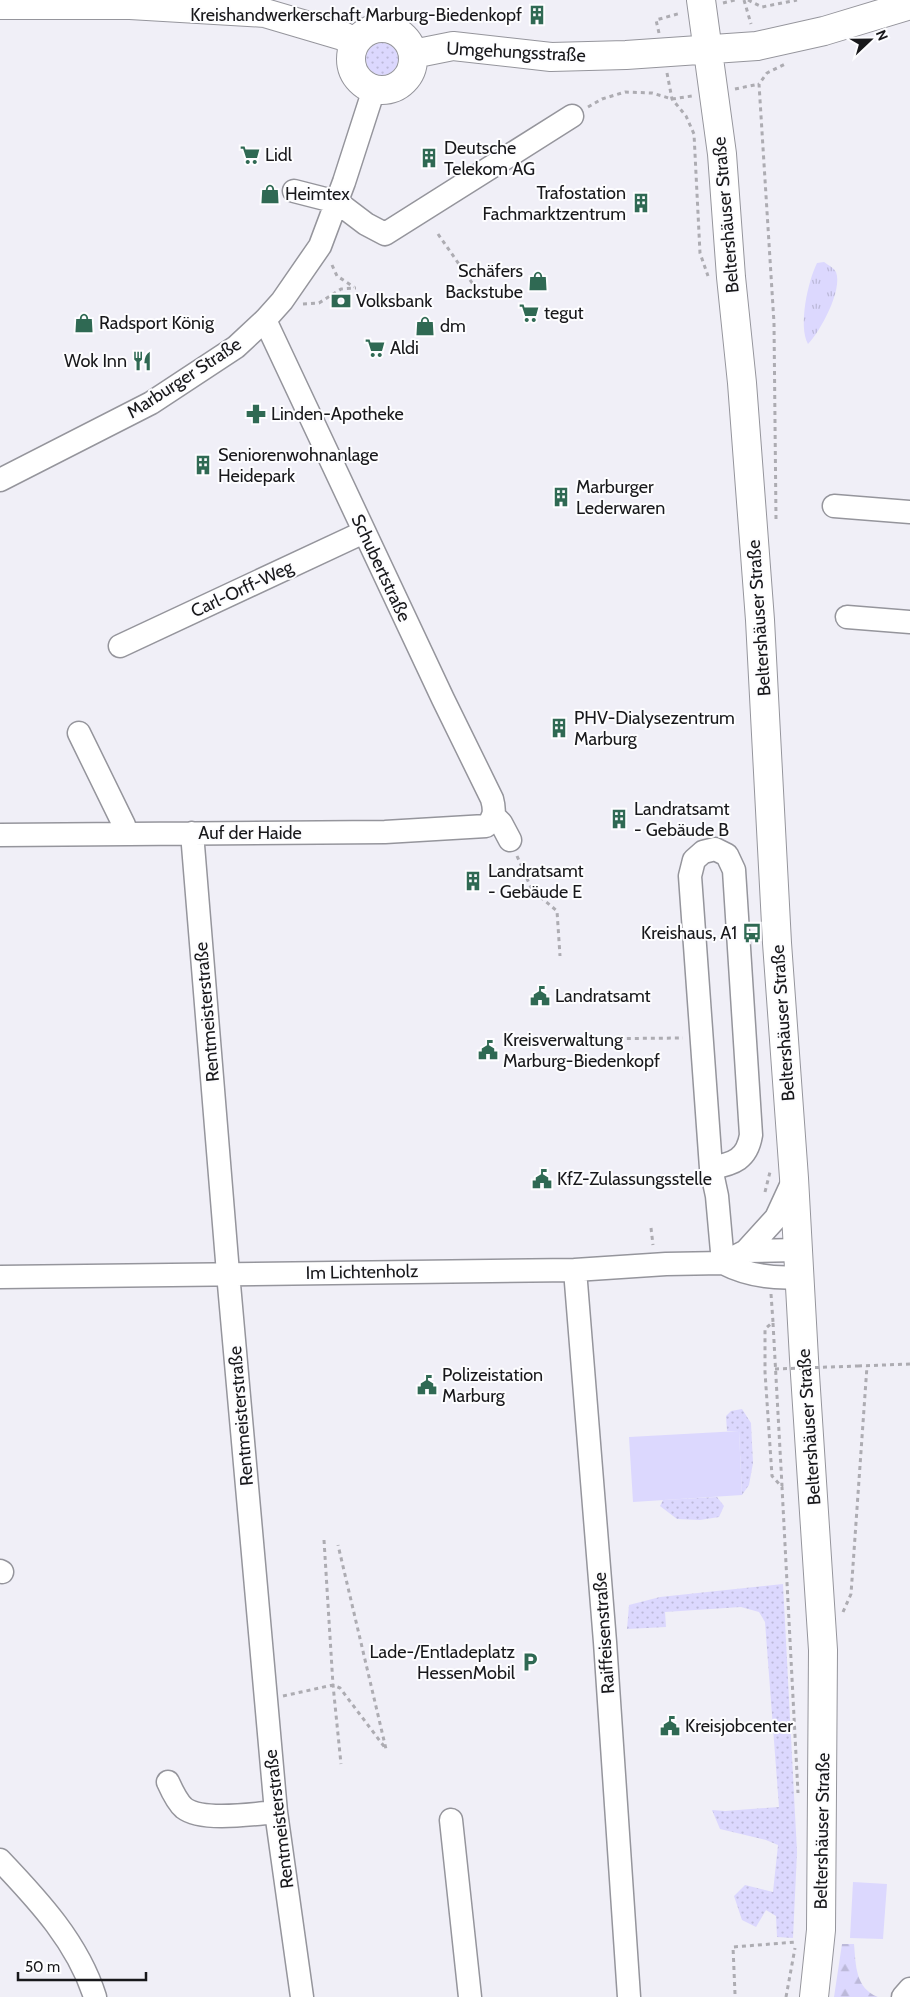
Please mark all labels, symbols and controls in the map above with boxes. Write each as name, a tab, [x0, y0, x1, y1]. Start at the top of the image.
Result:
place label: Kreishandwerkerschaft Marburg-Biedenkopf	[190, 4, 522, 26]
building icon: Kreishandwerkerschaft Marburg-Biedenkopf	[526, 4, 548, 26]
north arrow	[845, 15, 895, 65]
text: N	[872, 27, 892, 43]
street label: Umgehungsstraße	[446, 37, 586, 67]
street label: Beltershäuser Straße	[708, 136, 744, 294]
place label: Deutsche Telekom AG	[444, 137, 535, 180]
supermarket icon: Lidl	[239, 144, 261, 166]
place label: Lidl	[265, 144, 293, 166]
building icon: Deutsche Telekom AG	[418, 147, 440, 169]
place label: Trafostation Fachmarktzentrum	[482, 182, 626, 225]
shop icon: Heimtex	[259, 183, 281, 205]
place label: Heimtex	[285, 183, 350, 205]
building icon: Trafostation Fachmarktzentrum	[630, 192, 652, 214]
place label: Schäfers Backstube	[445, 260, 523, 303]
shop icon: Schäfers Backstube	[527, 270, 549, 292]
bank icon: Volksbank	[330, 290, 352, 312]
place label: Volksbank	[356, 290, 433, 312]
supermarket icon: tegut	[518, 302, 540, 324]
place label: tegut	[544, 302, 584, 324]
shop icon: Radsport König	[73, 312, 95, 334]
place label: Radsport König	[99, 312, 215, 334]
shop icon: dm	[414, 315, 436, 337]
place label: dm	[440, 315, 466, 337]
street label: Marburger Straße	[123, 333, 245, 423]
supermarket icon: Aldi	[364, 337, 386, 359]
place label: Aldi	[390, 337, 419, 359]
place label: Wok Inn	[64, 350, 127, 372]
restaurant icon: Wok Inn	[131, 350, 153, 372]
pharmacy icon: Linden-Apotheke	[245, 403, 267, 425]
place label: Linden-Apotheke	[271, 403, 404, 425]
place label: Seniorenwohnanlage Heidepark	[218, 444, 379, 487]
building icon: Seniorenwohnanlage Heidepark	[192, 454, 214, 476]
place label: Marburger Lederwaren	[576, 476, 665, 519]
building icon: Marburger Lederwaren	[550, 486, 572, 508]
street label: Schubertstraße	[347, 511, 415, 625]
street label: Beltershäuser Straße	[743, 539, 775, 697]
street label: Carl-Orff-Weg	[187, 555, 298, 622]
place label: PHV-Dialysezentrum Marburg	[574, 707, 735, 750]
building icon: PHV-Dialysezentrum Marburg	[548, 717, 570, 739]
place label: Landratsamt - Gebäude B	[634, 798, 730, 841]
building icon: Landratsamt - Gebäude B	[608, 808, 630, 830]
street label: Auf der Haide	[198, 822, 302, 844]
place label: Landratsamt - Gebäude E	[488, 860, 584, 903]
building icon: Landratsamt - Gebäude E	[462, 870, 484, 892]
place label: Kreishaus, A1	[641, 922, 737, 944]
bus stop icon: Kreishaus, A1	[741, 922, 763, 944]
street label: Rentmeisterstraße	[190, 941, 224, 1083]
street label: Beltershäuser Straße	[767, 944, 799, 1102]
public building icon: Landratsamt	[529, 985, 551, 1007]
place label: Landratsamt	[555, 985, 651, 1007]
place label: Kreisverwaltung Marburg-Biedenkopf	[503, 1029, 660, 1072]
public building icon: Kreisverwaltung Marburg-Biedenkopf	[477, 1039, 499, 1061]
public building icon: KfZ-Zulassungsstelle	[531, 1168, 553, 1190]
place label: KfZ-Zulassungsstelle	[557, 1168, 712, 1190]
street label: Im Lichtenholz	[306, 1260, 419, 1284]
street label: Rentmeisterstraße	[224, 1345, 258, 1487]
street label: Beltershäuser Straße	[793, 1348, 825, 1506]
place label: Polizeistation Marburg	[442, 1364, 543, 1407]
public building icon: Polizeistation Marburg	[416, 1374, 438, 1396]
street label: Raiffeisenstraße	[589, 1571, 619, 1695]
place label: Lade-/Entladeplatz HessenMobil	[370, 1641, 516, 1684]
parking icon: Lade-/Entladeplatz HessenMobil	[519, 1651, 541, 1673]
public building icon: Kreisjobcenter	[659, 1715, 681, 1737]
place label: Kreisjobcenter	[685, 1715, 793, 1737]
street label: Rentmeisterstraße	[260, 1748, 298, 1890]
street label: Beltershäuser Straße	[810, 1752, 834, 1910]
scale bar	[18, 1950, 145, 1982]
text: 50 m	[25, 1958, 60, 1976]

